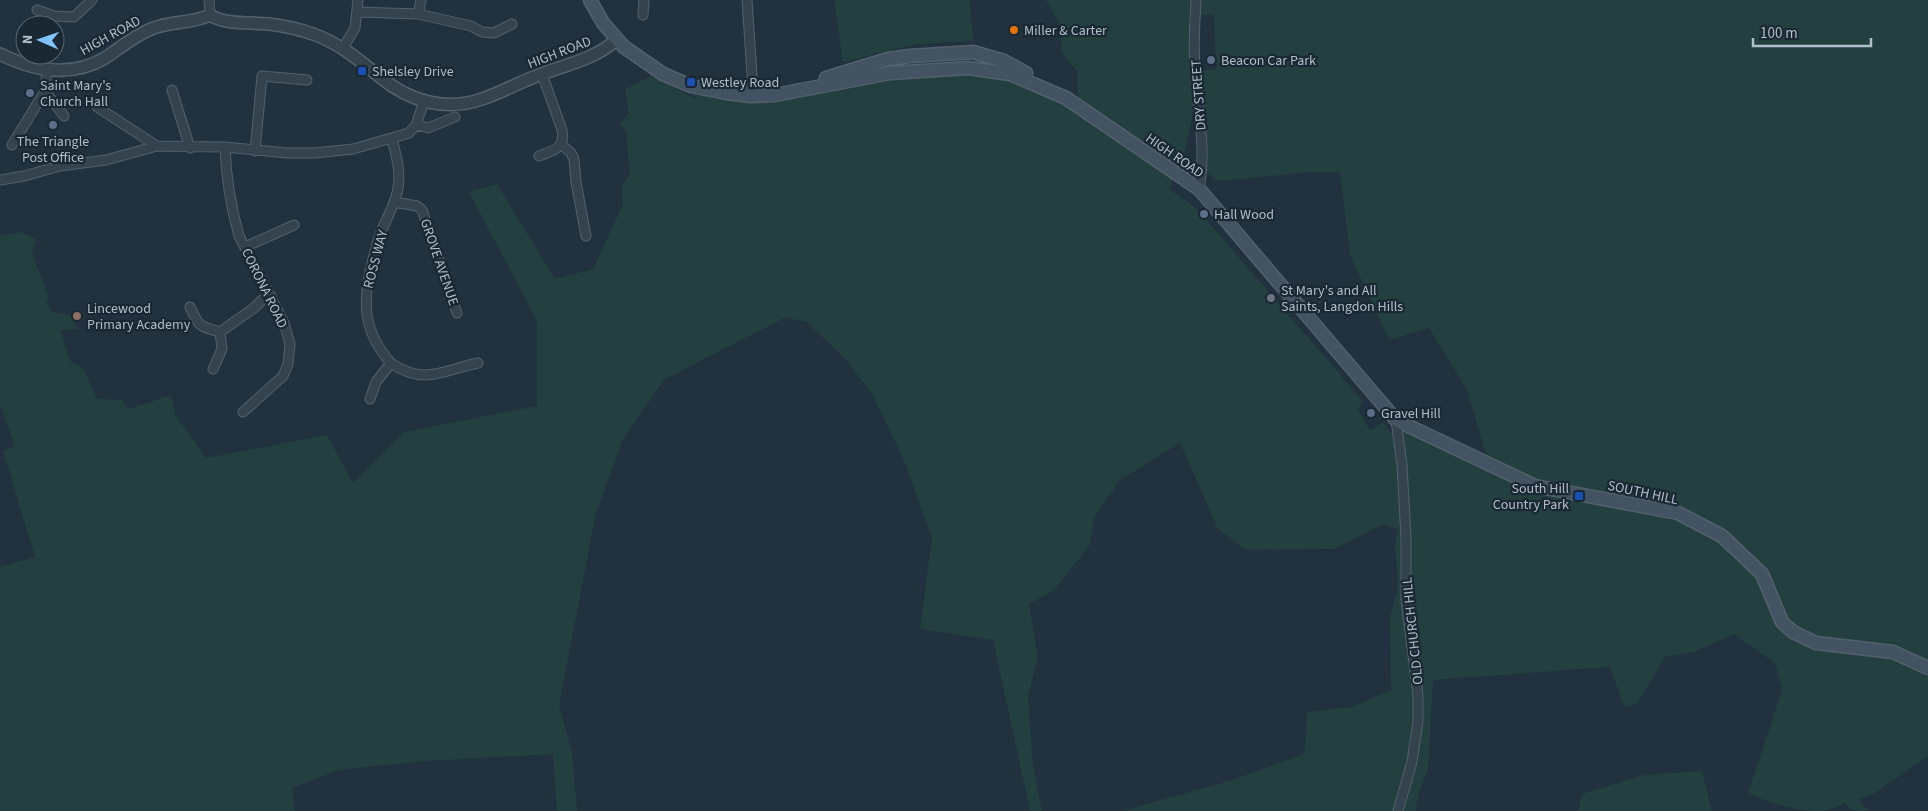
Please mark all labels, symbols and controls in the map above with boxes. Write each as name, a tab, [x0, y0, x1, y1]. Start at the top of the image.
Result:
street label: HIGH ROAD	[76, 11, 145, 61]
north arrow	[15, 15, 65, 65]
scale bar	[1753, 15, 1870, 47]
place label: Miller & Carter	[1024, 21, 1107, 41]
text: 100 m	[1760, 23, 1798, 44]
marker: Miller & Carter	[1008, 24, 1020, 36]
street label: HIGH ROAD	[525, 32, 594, 74]
text: N	[18, 35, 38, 45]
place label: Beacon Car Park	[1221, 51, 1316, 71]
marker: Beacon Car Park	[1205, 54, 1217, 66]
street label: DRY STREET	[1187, 58, 1211, 131]
place label: Shelsley Drive	[372, 62, 454, 82]
marker: Shelsley Drive	[356, 65, 368, 77]
place label: Westley Road	[701, 73, 779, 93]
place label: Saint Mary's Church Hall	[40, 76, 111, 112]
marker: Westley Road	[685, 76, 697, 88]
marker: Saint Mary's Church Hall	[24, 87, 36, 99]
marker: The Triangle Post Office	[47, 119, 59, 131]
street label: HIGH ROAD	[1141, 128, 1207, 183]
place label: The Triangle Post Office	[17, 132, 89, 168]
place label: Hall Wood	[1214, 205, 1274, 225]
marker: Hall Wood	[1198, 208, 1210, 220]
street label: GROVE AVENUE	[415, 216, 463, 308]
street label: ROSS WAY	[359, 227, 393, 291]
street label: CORONA ROAD	[236, 245, 292, 332]
place label: St Mary's and All Saints, Langdon Hills	[1281, 281, 1403, 317]
marker: St Mary's and All Saints, Langdon Hills	[1265, 292, 1277, 304]
place label: Lincewood Primary Academy	[87, 299, 191, 335]
marker: Lincewood Primary Academy	[71, 310, 83, 322]
place label: Gravel Hill	[1381, 404, 1441, 424]
marker: Gravel Hill	[1365, 407, 1377, 419]
street label: SOUTH HILL	[1606, 476, 1680, 510]
place label: South Hill Country Park	[1493, 479, 1569, 515]
marker: South Hill Country Park	[1573, 490, 1585, 502]
street label: OLD CHURCH HILL	[1397, 576, 1429, 686]

